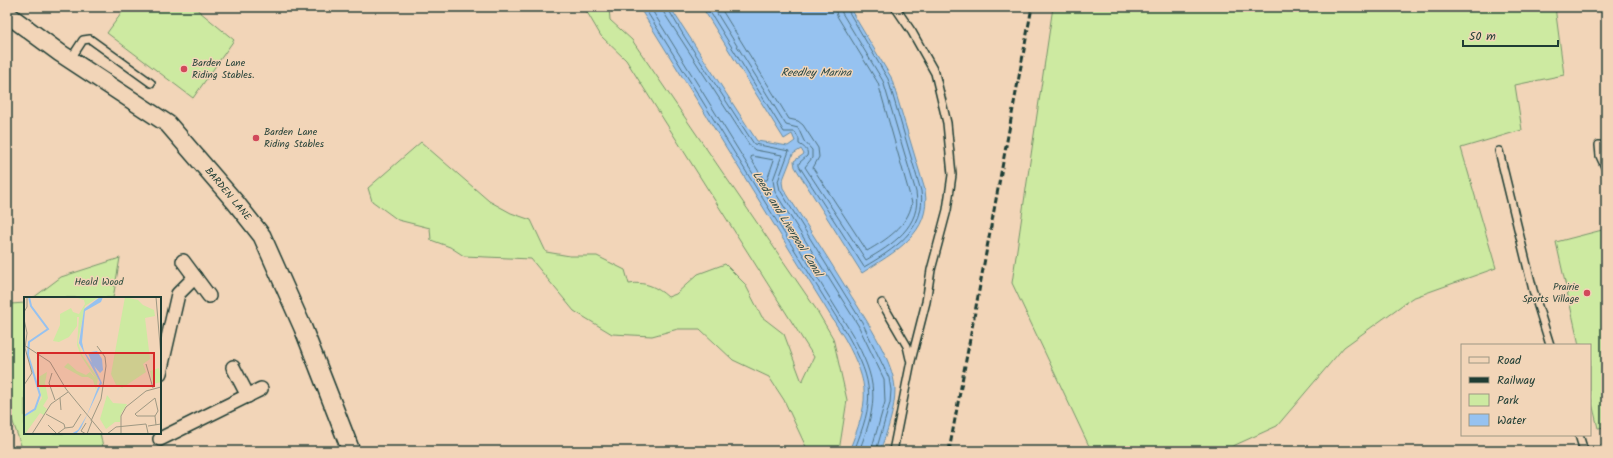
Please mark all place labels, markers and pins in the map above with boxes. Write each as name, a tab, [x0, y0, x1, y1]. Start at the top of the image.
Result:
place label: Barden Lane Riding Stables.	[192, 55, 254, 83]
marker: Barden Lane Riding Stables.	[179, 64, 189, 74]
place label: Barden Lane Riding Stables	[264, 124, 325, 152]
marker: Barden Lane Riding Stables	[251, 133, 261, 143]
place label: Prairie Sports Village	[1522, 279, 1580, 307]
marker: Prairie Sports Village	[1582, 288, 1592, 298]

